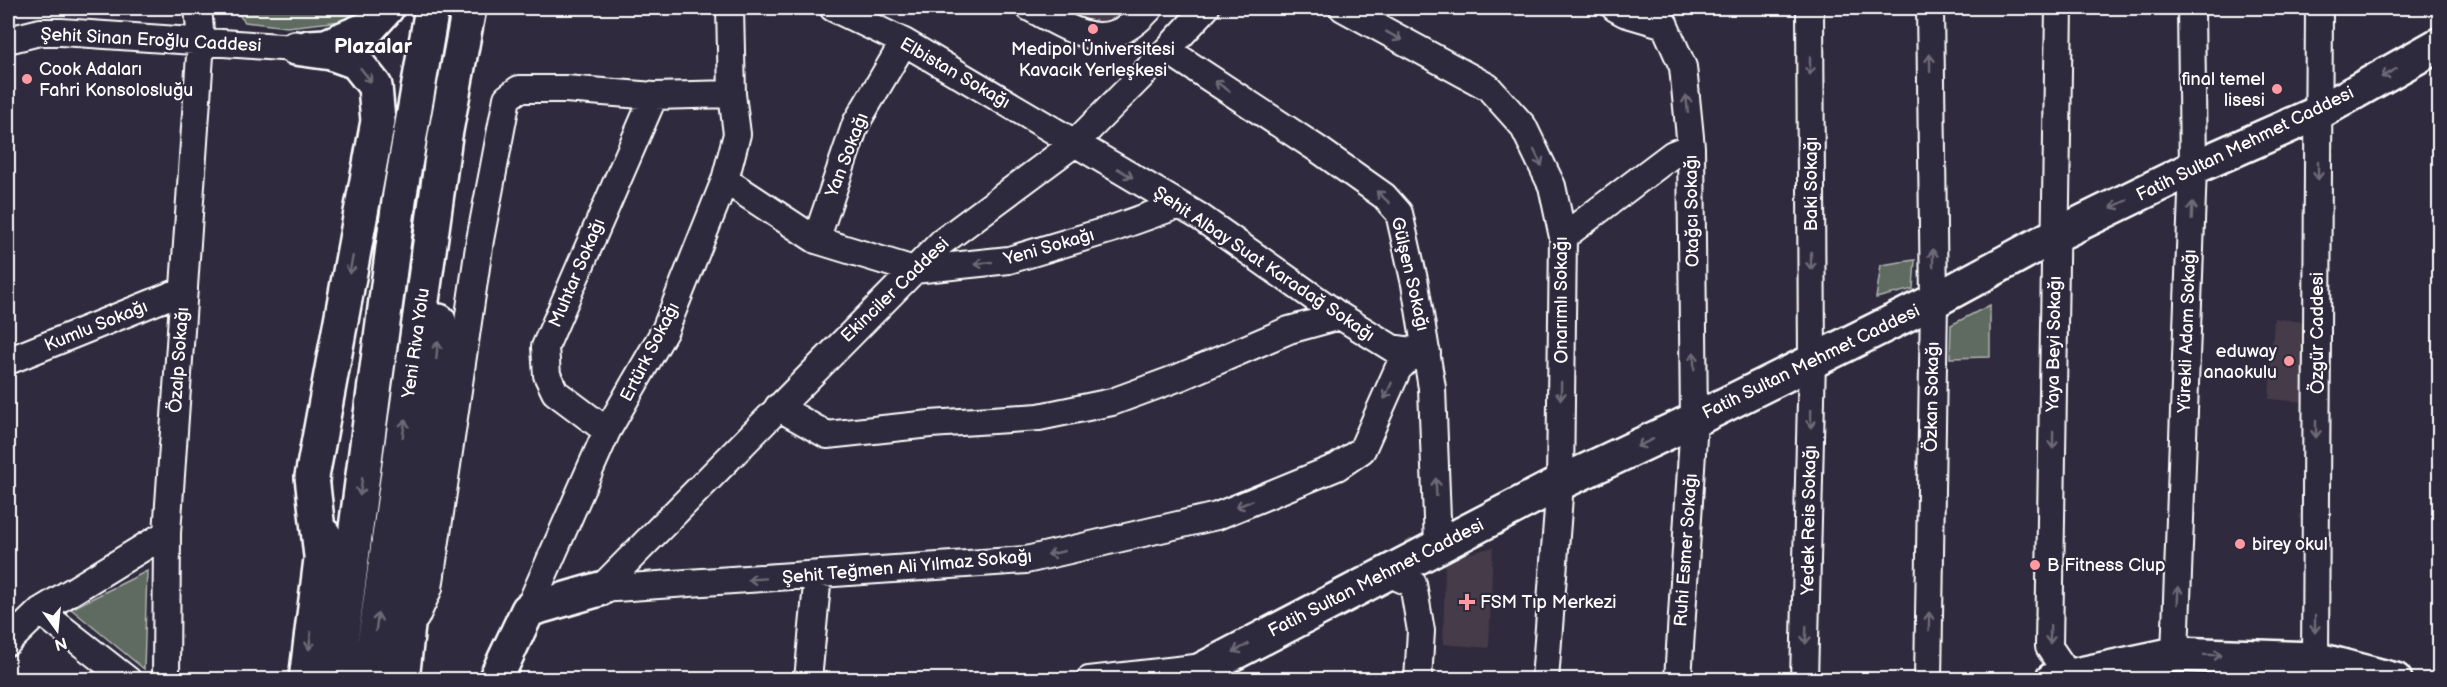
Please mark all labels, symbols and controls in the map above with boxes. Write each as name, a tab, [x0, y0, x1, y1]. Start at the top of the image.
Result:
marker: Medipol Üniversitesi Kavacık Yerleşkesi	[1086, 22, 1100, 36]
street label: Şehit Sinan Eroğlu Caddesi	[40, 24, 262, 56]
one-way arrow	[1385, 30, 1402, 42]
street label: Elbistan Sokağı	[896, 33, 1014, 113]
district label: Plazalar	[334, 34, 413, 59]
place label: Medipol Üniversitesi Kavacık Yerleşkesi	[1011, 38, 1175, 81]
one-way arrow	[1925, 54, 1936, 74]
one-way arrow	[1804, 55, 1816, 75]
place label: Cook Adaları Fahri Konsolosluğu	[39, 59, 193, 101]
one-way arrow	[360, 67, 373, 83]
one-way arrow	[2381, 67, 2398, 79]
place label: final temel lisesi	[2182, 69, 2265, 111]
marker: Cook Adaları Fahri Konsolosluğu	[20, 72, 34, 86]
one-way arrow	[1214, 80, 1231, 93]
street label: Fatih Sultan Mehmet Caddesi	[2133, 82, 2357, 206]
marker: final temel lisesi	[2270, 82, 2284, 96]
one-way arrow	[1681, 94, 1692, 114]
street label: Yan Sokağı	[821, 110, 873, 201]
street label: Baki Sokağı	[1801, 137, 1822, 231]
one-way arrow	[1533, 149, 1545, 167]
street label: Otağcı Sokağı	[1681, 155, 1703, 267]
one-way arrow	[2312, 161, 2324, 181]
one-way arrow	[1116, 167, 1133, 179]
street label: Şehit Albay Suat Karadağ Sokağı	[1149, 182, 1379, 346]
one-way arrow	[1375, 190, 1390, 204]
one-way arrow	[2111, 199, 2129, 211]
one-way arrow	[2186, 202, 2197, 222]
street label: Muhtar Sokağı	[545, 215, 609, 331]
street label: Gülşen Sokağı	[1387, 215, 1433, 333]
street label: Yeni Sokağı	[1000, 224, 1097, 270]
street label: Ekinciler Caddesi	[837, 233, 953, 347]
street label: Onarımlı Sokağı	[1551, 237, 1572, 363]
one-way arrow	[1928, 249, 1939, 269]
street label: Yürekli Adam Sokağı	[2174, 249, 2200, 414]
one-way arrow	[1806, 250, 1817, 270]
one-way arrow	[345, 254, 356, 274]
one-way arrow	[973, 258, 993, 269]
street label: Özgür Caddesi	[2306, 272, 2328, 394]
street label: Yaya Beyi Sokağı	[2042, 276, 2066, 413]
street label: Yeni Riva Yolu	[398, 287, 434, 400]
street label: Kumlu Sokağı	[41, 296, 151, 356]
street label: Ertürk Sokağı	[616, 299, 684, 405]
street label: Fatih Sultan Mehmet Caddesi	[1699, 300, 1923, 424]
street label: Özalp Sokağı	[164, 306, 193, 414]
one-way arrow	[432, 341, 443, 361]
place label: eduway anaokulu	[2203, 341, 2278, 383]
street label: Özkan Sokağı	[1920, 342, 1943, 452]
one-way arrow	[1688, 352, 1699, 372]
marker: eduway anaokulu	[2282, 354, 2296, 368]
one-way arrow	[1555, 380, 1567, 400]
one-way arrow	[1382, 381, 1393, 400]
one-way arrow	[1805, 408, 1817, 428]
one-way arrow	[398, 419, 409, 439]
one-way arrow	[2311, 419, 2322, 439]
one-way arrow	[2047, 430, 2059, 450]
one-way arrow	[1637, 437, 1655, 449]
street label: Yedek Reis Sokağı	[1797, 445, 1821, 596]
street label: Ruhi Esmer Sokağı	[1670, 473, 1702, 627]
one-way arrow	[356, 477, 367, 497]
one-way arrow	[1430, 477, 1441, 497]
one-way arrow	[1235, 500, 1254, 511]
street label: Fatih Sultan Mehmet Caddesi	[1265, 514, 1487, 642]
place label: birey okul	[2252, 534, 2328, 555]
marker: birey okul	[2233, 537, 2247, 551]
street label: Şehit Teğmen Ali Yılmaz Sokağı	[781, 546, 1033, 588]
one-way arrow	[1046, 548, 1066, 559]
place label: B Fitness Clup	[2047, 555, 2165, 576]
marker: B Fitness Clup	[2028, 558, 2042, 572]
one-way arrow	[748, 573, 768, 584]
one-way arrow	[2172, 586, 2183, 606]
place label: FSM Tıp Merkezi	[1480, 592, 1617, 613]
marker: FSM Tıp Merkezi	[1458, 593, 1476, 611]
north arrow	[27, 600, 87, 660]
one-way arrow	[371, 612, 382, 632]
one-way arrow	[1923, 612, 1935, 632]
one-way arrow	[2309, 614, 2321, 634]
one-way arrow	[1801, 624, 1812, 644]
one-way arrow	[2044, 625, 2055, 645]
one-way arrow	[305, 631, 316, 651]
text: N	[52, 632, 69, 654]
one-way arrow	[1233, 642, 1250, 654]
one-way arrow	[2202, 649, 2222, 661]

